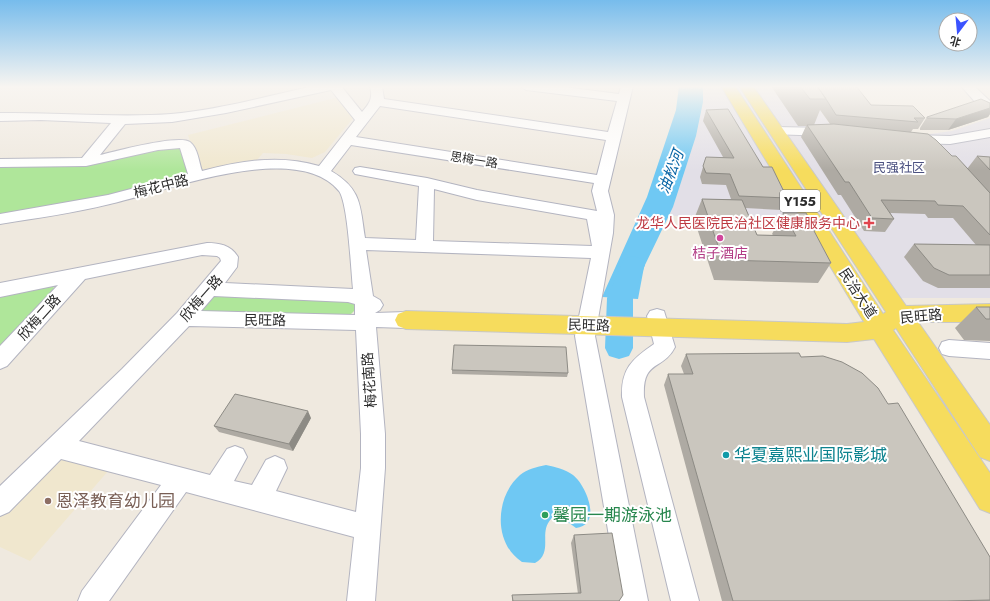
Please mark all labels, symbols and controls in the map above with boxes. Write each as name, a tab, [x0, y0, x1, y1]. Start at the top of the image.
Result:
north arrow	[938, 12, 978, 52]
text: 北	[948, 32, 963, 51]
water label: 油松河	[653, 144, 690, 197]
street label: 思梅一路	[449, 147, 499, 173]
district label: 民强社区	[873, 158, 925, 177]
street label: 梅花中路	[131, 170, 191, 202]
road number: Y155	[780, 190, 820, 212]
place label: 龙华人民医院民治社区健康服务中心	[636, 213, 860, 233]
marker: 龙华人民医院民治社区健康服务中心	[863, 217, 875, 229]
marker: 桔子酒店	[715, 233, 725, 243]
place label: 桔子酒店	[692, 243, 748, 263]
street label: 民治大道	[834, 264, 882, 322]
street label: 欣梅一路	[175, 270, 227, 326]
street label: 欣梅二路	[13, 290, 65, 344]
street label: 民旺路	[899, 304, 943, 328]
street label: 民旺路	[244, 310, 286, 330]
street label: 民旺路	[568, 314, 610, 336]
street label: 梅花南路	[357, 351, 381, 409]
place label: 华夏嘉熙业国际影城	[734, 443, 887, 467]
marker: 华夏嘉熙业国际影城	[721, 450, 731, 460]
place label: 恩泽教育幼儿园	[56, 489, 175, 513]
marker: 恩泽教育幼儿园	[43, 496, 53, 506]
place label: 馨园一期游泳池	[553, 503, 672, 527]
marker: 馨园一期游泳池	[540, 510, 550, 520]

